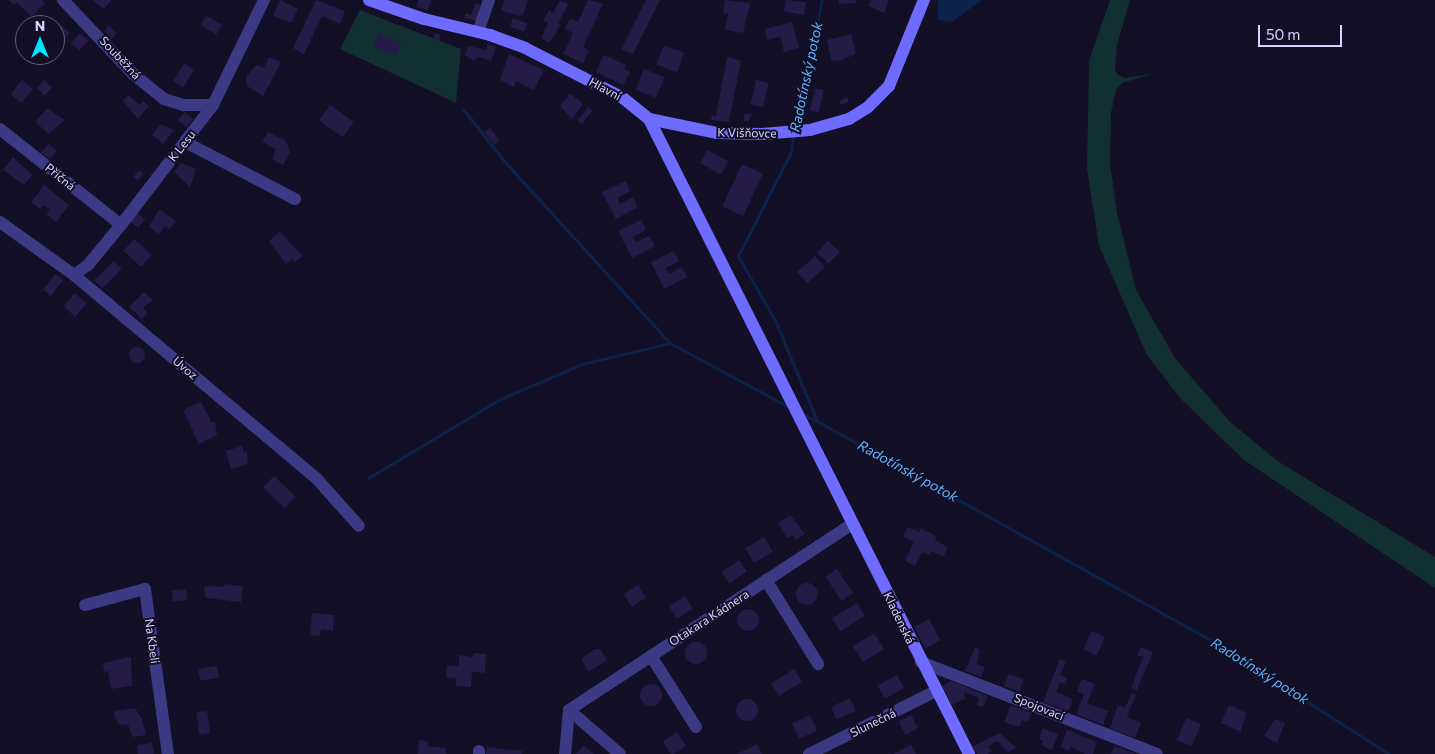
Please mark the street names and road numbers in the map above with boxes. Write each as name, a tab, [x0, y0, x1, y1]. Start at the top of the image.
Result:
street label: Souběžná	[97, 34, 143, 82]
street label: Hlavní	[586, 75, 624, 103]
street label: K Višňovce	[717, 125, 777, 141]
street label: K Lesu	[165, 127, 199, 165]
street label: Příčná	[42, 161, 78, 193]
street label: Úvoz	[170, 354, 200, 382]
street label: Otakara Kádnera	[666, 587, 752, 649]
street label: Kladenská	[880, 590, 918, 646]
street label: Na Kbeli	[142, 618, 162, 664]
street label: Spojovací	[1012, 690, 1066, 724]
street label: Slunečná	[848, 706, 898, 740]

